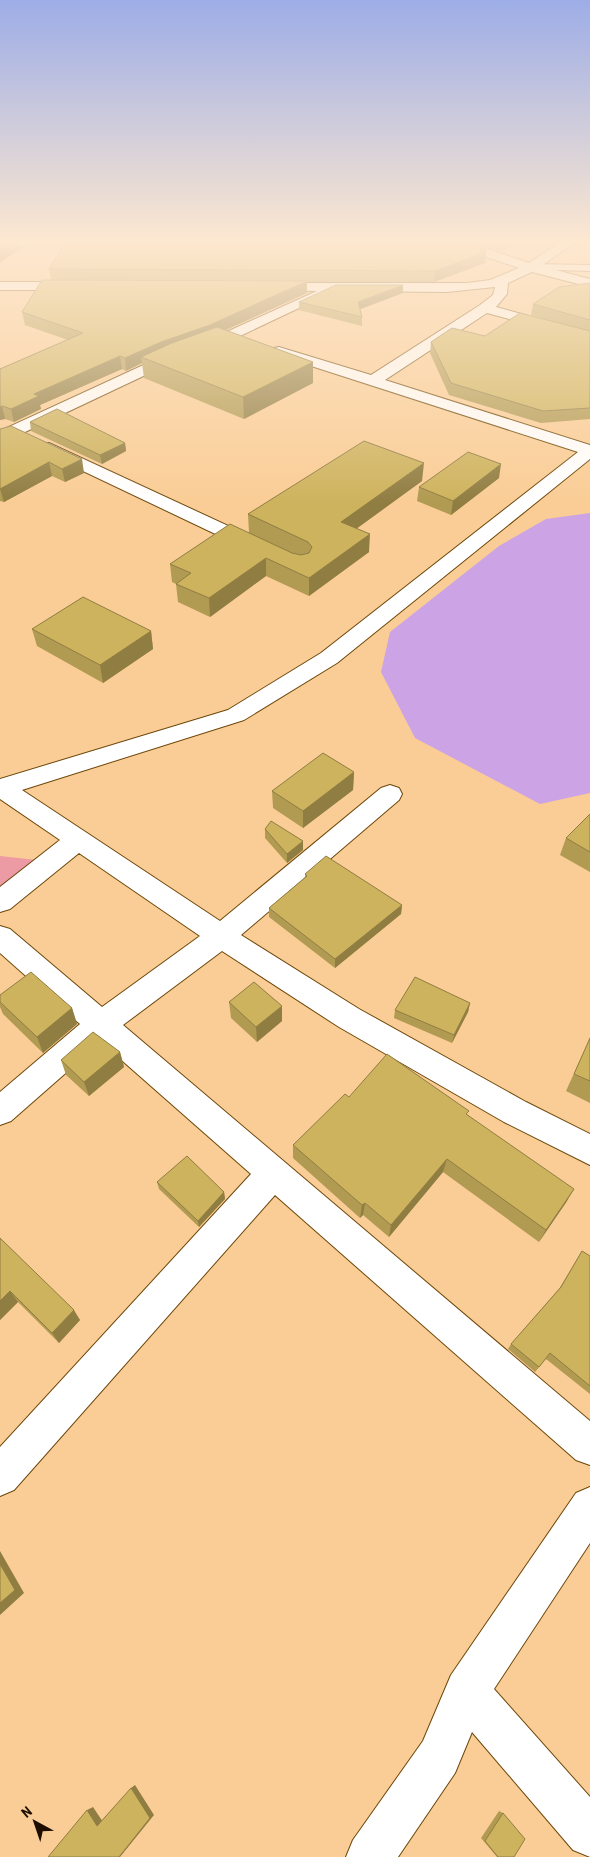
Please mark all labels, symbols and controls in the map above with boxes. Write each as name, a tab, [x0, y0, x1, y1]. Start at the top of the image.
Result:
north arrow	[10, 1797, 60, 1847]
text: N	[18, 1803, 35, 1821]

